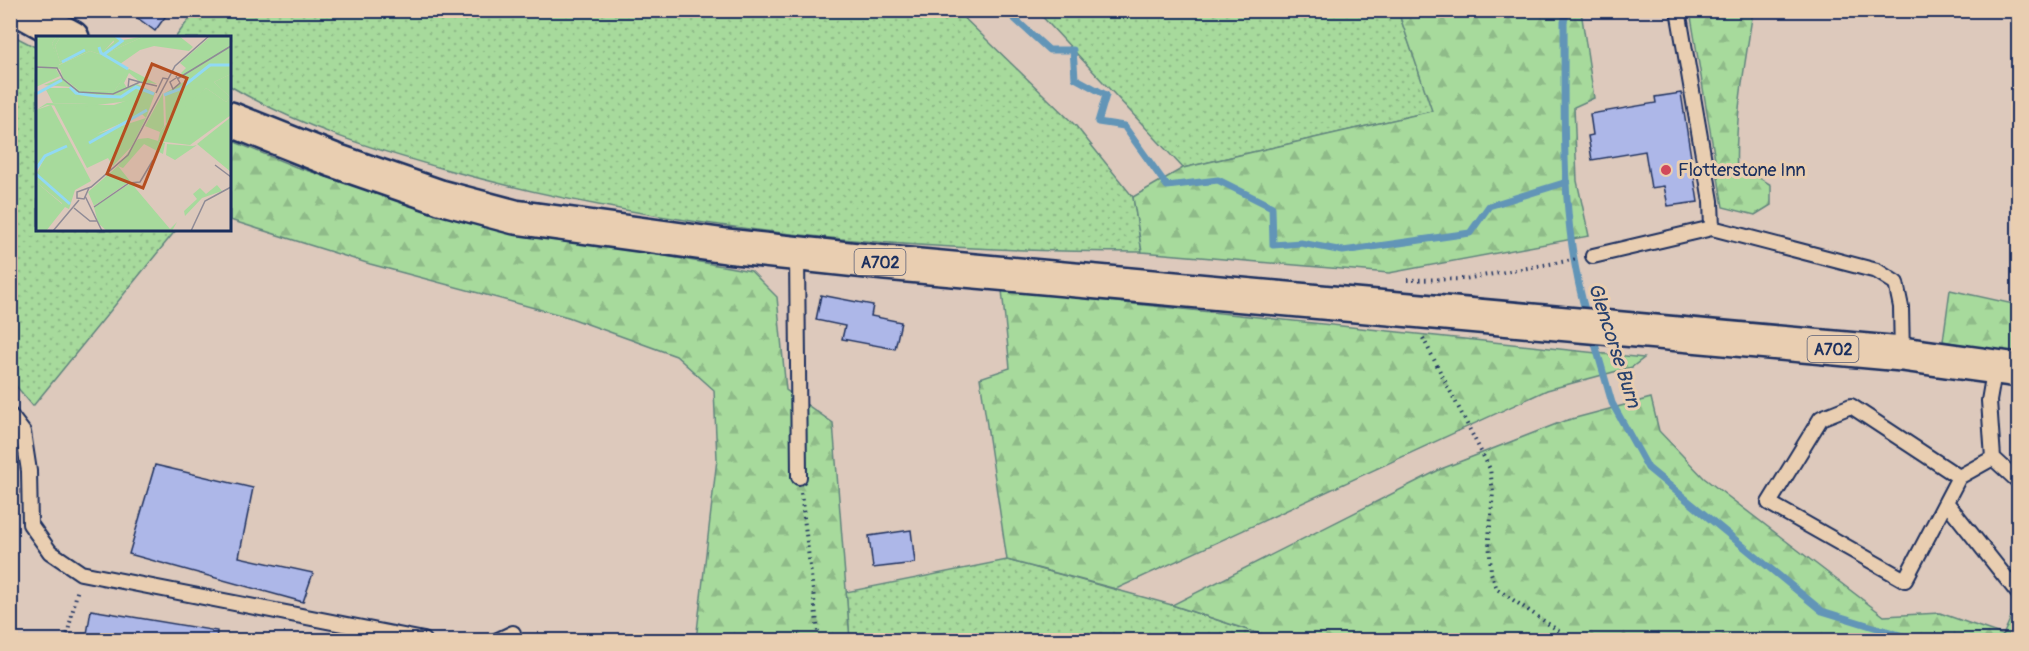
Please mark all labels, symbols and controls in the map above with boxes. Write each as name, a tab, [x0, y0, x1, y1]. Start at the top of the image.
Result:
inset map	[36, 36, 231, 231]
place label: Flotterstone Inn	[1678, 159, 1806, 182]
marker: Flotterstone Inn	[1659, 163, 1673, 177]
road number: A702	[854, 249, 906, 275]
water label: Glencorse Burn	[1583, 280, 1647, 412]
road number: A702	[1808, 336, 1858, 362]

